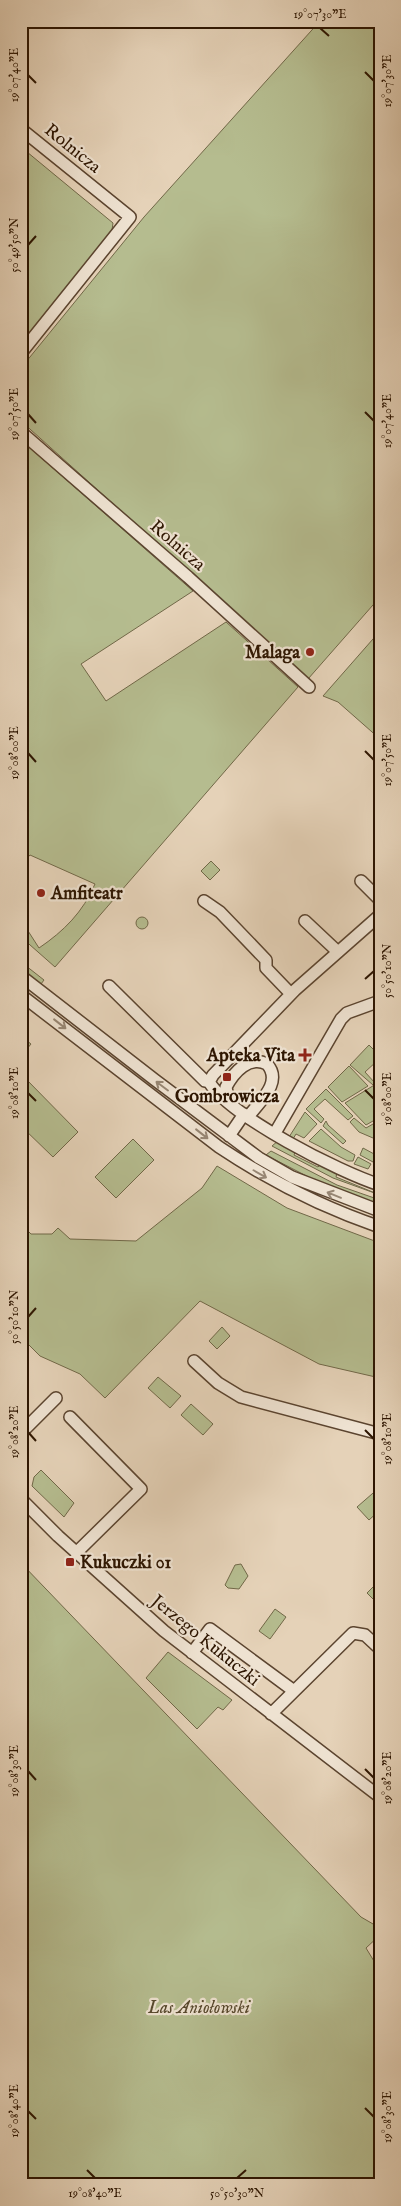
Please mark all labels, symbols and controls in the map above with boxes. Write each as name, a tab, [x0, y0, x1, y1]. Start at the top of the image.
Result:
text: 19°07'30"E	[294, 7, 346, 22]
text: 19°07'40"E	[7, 48, 22, 102]
text: 19°07'30"E	[380, 55, 395, 107]
street label: Rolnicza	[39, 119, 105, 179]
text: 50°49'50"N	[7, 217, 22, 272]
text: 19°07'50"E	[7, 388, 22, 440]
text: 19°07'40"E	[380, 394, 395, 448]
street label: Rolnicza	[144, 516, 210, 577]
place label: Malaga	[245, 642, 301, 665]
marker: Malaga	[304, 646, 316, 658]
text: 19°08'00"E	[7, 726, 22, 780]
text: 19°07'50"E	[380, 734, 395, 786]
place label: Amfiteatr	[50, 883, 123, 906]
marker: Amfiteatr	[35, 887, 47, 899]
text: 50°50'10"N	[380, 943, 395, 998]
one-way arrow	[53, 1019, 66, 1030]
place label: Apteka Vita	[206, 1045, 296, 1068]
marker: Apteka Vita	[299, 1049, 311, 1061]
text: 19°08'10"E	[7, 1067, 22, 1119]
marker: Gombrowicza	[221, 1071, 233, 1083]
text: 19°08'00"E	[380, 1072, 395, 1126]
one-way arrow	[156, 1080, 169, 1091]
place label: Gombrowicza	[175, 1086, 280, 1109]
one-way arrow	[196, 1129, 209, 1140]
one-way arrow	[252, 1169, 266, 1179]
one-way arrow	[327, 1189, 342, 1199]
text: 50°50'10"N	[7, 1289, 22, 1344]
text: 19°08'20"E	[7, 1405, 22, 1459]
text: 19°08'10"E	[380, 1413, 395, 1465]
place label: Kukuczki 01	[80, 1552, 171, 1575]
marker: Kukuczki 01	[64, 1556, 76, 1568]
street label: Jerzego Kukuczki	[144, 1589, 264, 1692]
text: 19°08'30"E	[7, 1745, 22, 1797]
text: 19°08'20"E	[380, 1751, 395, 1805]
park label: Las Aniołowski	[147, 1997, 252, 2020]
text: 19°08'40"E	[7, 2084, 22, 2138]
text: 19°08'30"E	[380, 2091, 395, 2143]
text: 19°08'40"E	[68, 2186, 122, 2201]
text: 50°50'30"N	[210, 2186, 265, 2201]

